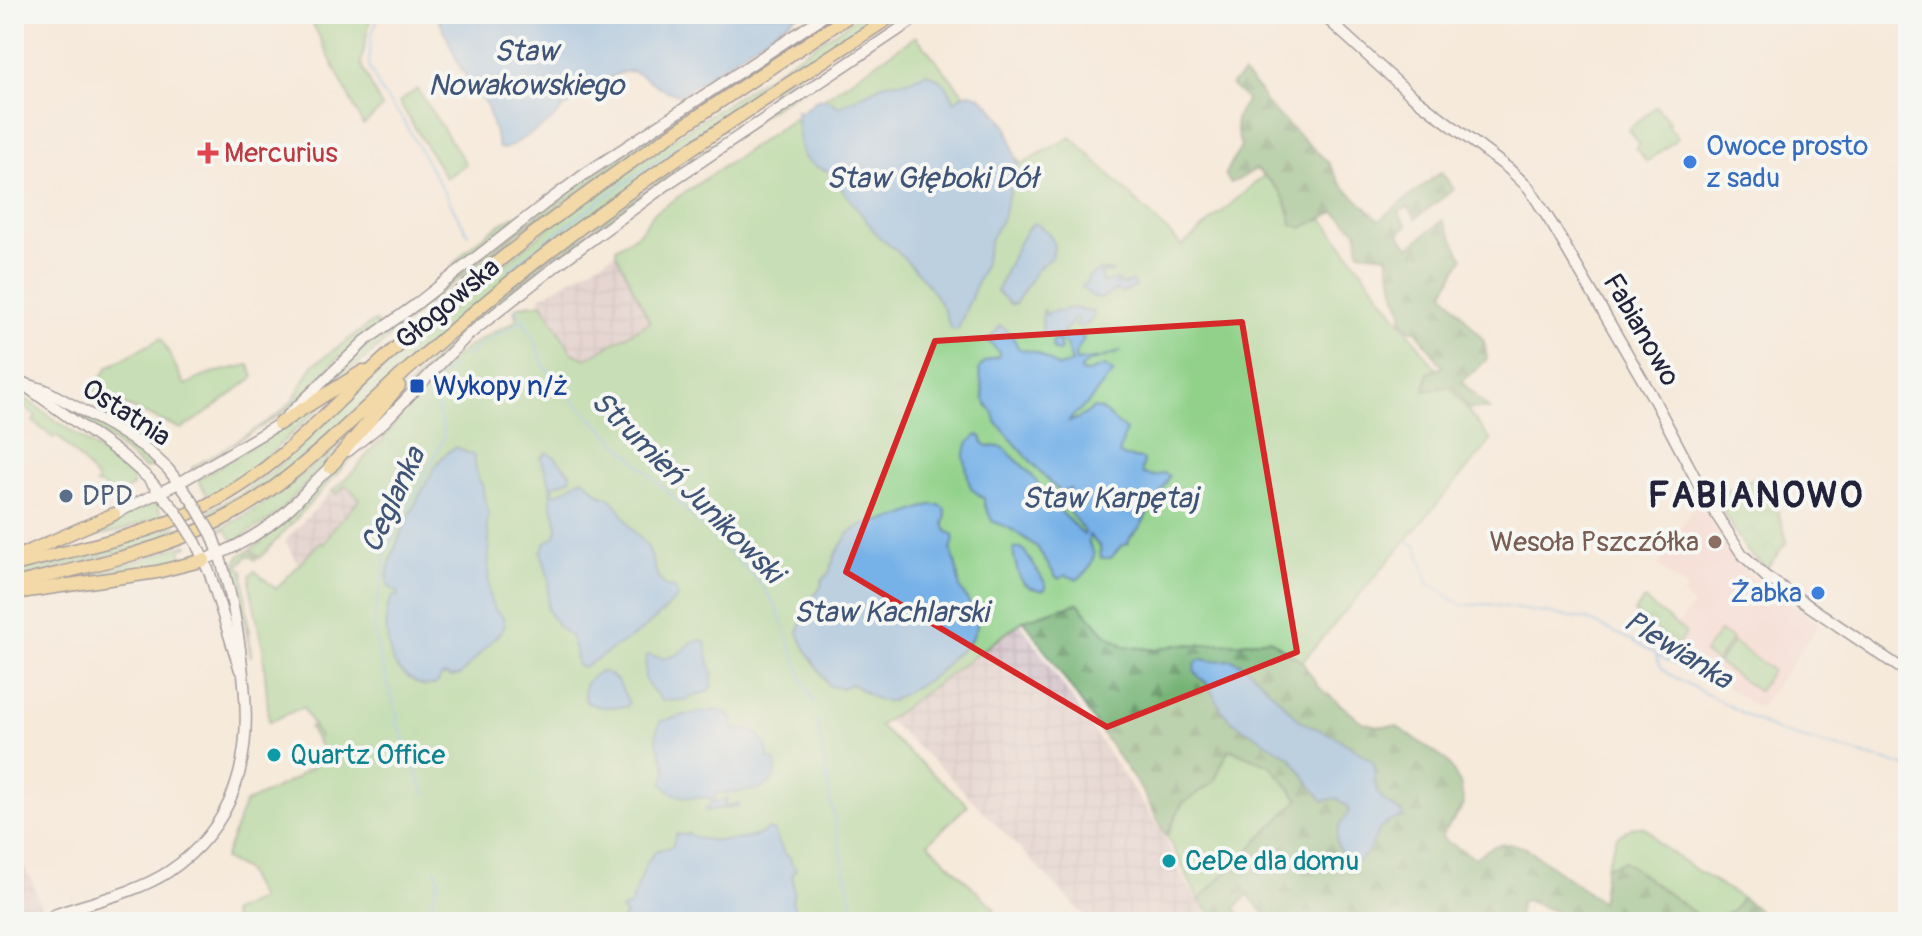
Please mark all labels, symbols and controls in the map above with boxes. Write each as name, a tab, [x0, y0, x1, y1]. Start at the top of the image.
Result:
water label: Staw Nowakowskiego	[428, 33, 626, 104]
place label: Owoce prosto z sadu	[1706, 129, 1868, 196]
place label: Mercurius	[224, 136, 338, 171]
marker: Mercurius	[199, 144, 217, 162]
marker: Owoce prosto z sadu	[1681, 153, 1699, 171]
water label: Staw Głęboki Dół	[826, 160, 1042, 197]
street label: Głogowska	[389, 250, 507, 358]
street label: Fabianowo	[1595, 267, 1687, 393]
place label: Wykopy n/ż	[433, 369, 568, 404]
street label: Ostatnia	[75, 371, 177, 455]
marker: Wykopy n/ż	[408, 377, 426, 395]
water label: Strumień Junikowski	[583, 383, 794, 594]
water label: Ceglanka	[353, 440, 434, 559]
district label: FABIANOWO	[1648, 473, 1864, 518]
place label: DPD	[82, 479, 133, 514]
water label: Staw Karpętaj	[1022, 480, 1201, 517]
marker: DPD	[57, 487, 75, 505]
place label: Wesoła Pszczółka	[1489, 525, 1699, 560]
marker: Wesoła Pszczółka	[1706, 533, 1724, 551]
place label: Żabka	[1731, 576, 1802, 611]
marker: Żabka	[1809, 584, 1827, 602]
water label: Staw Kachlarski	[794, 594, 993, 631]
water label: Plewianka	[1617, 602, 1741, 699]
place label: Quartz Office	[290, 738, 445, 773]
marker: Quartz Office	[265, 746, 283, 764]
place label: CeDe dla domu	[1185, 844, 1359, 879]
marker: CeDe dla domu	[1160, 852, 1178, 870]

